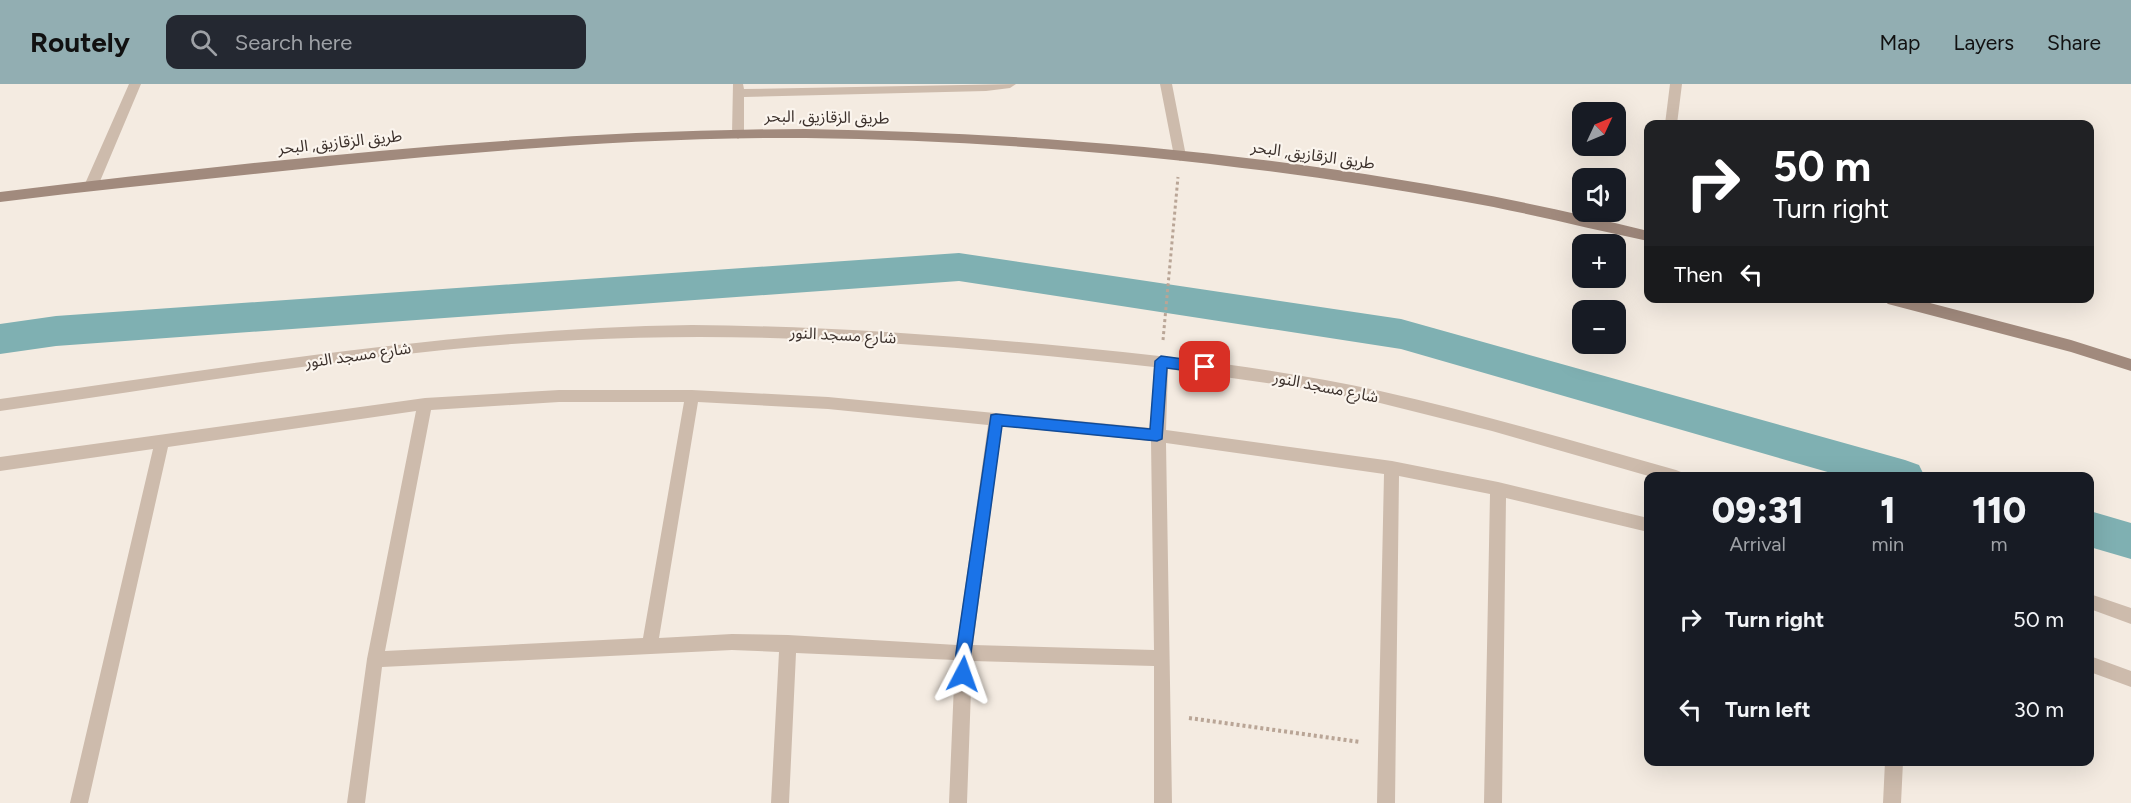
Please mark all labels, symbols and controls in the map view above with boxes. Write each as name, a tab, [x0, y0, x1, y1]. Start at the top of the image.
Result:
search box	[166, 15, 586, 69]
text: Routely	[30, 25, 130, 59]
icon: search	[187, 26, 220, 59]
text: Search here	[235, 29, 352, 56]
text: Map	[1880, 30, 1920, 55]
text: Layers	[1953, 30, 2014, 55]
text: Share	[2047, 30, 2101, 55]
north arrow	[1572, 102, 1626, 156]
map controls	[1572, 102, 1626, 354]
street label: طريق الزقازيق, البحر	[764, 106, 890, 129]
street label: طريق الزقازيق, البحر	[276, 126, 403, 159]
street label: طريق الزقازيق, البحر	[1249, 137, 1376, 174]
text: 50 m	[1773, 141, 1871, 192]
icon: right	[1674, 144, 1752, 222]
button: sound	[1572, 168, 1626, 222]
text: Turn right	[1773, 192, 1889, 225]
button: +	[1572, 234, 1626, 288]
icon: left	[1735, 258, 1768, 291]
text: Then	[1674, 261, 1723, 288]
button: −	[1572, 300, 1626, 354]
street label: شارع مسجد النور	[788, 323, 897, 350]
street label: شارع مسجد النور	[303, 338, 413, 375]
pin	[1179, 341, 1230, 392]
icon: arrive	[1188, 350, 1221, 383]
street label: شارع مسجد النور	[1270, 367, 1380, 409]
text: 09:31	[1712, 489, 1804, 532]
text: 1	[1880, 489, 1895, 532]
text: 110	[1972, 489, 2026, 532]
text: Arrival	[1729, 532, 1786, 556]
text: min	[1871, 532, 1904, 556]
text: m	[1991, 532, 2008, 556]
icon: right	[1674, 603, 1707, 636]
text: Turn right	[1725, 606, 1824, 633]
text: 50 m	[2013, 606, 2064, 633]
position arrow	[931, 642, 995, 706]
icon: left	[1674, 693, 1707, 726]
text: Turn left	[1725, 696, 1811, 723]
text: 30 m	[2014, 696, 2064, 723]

